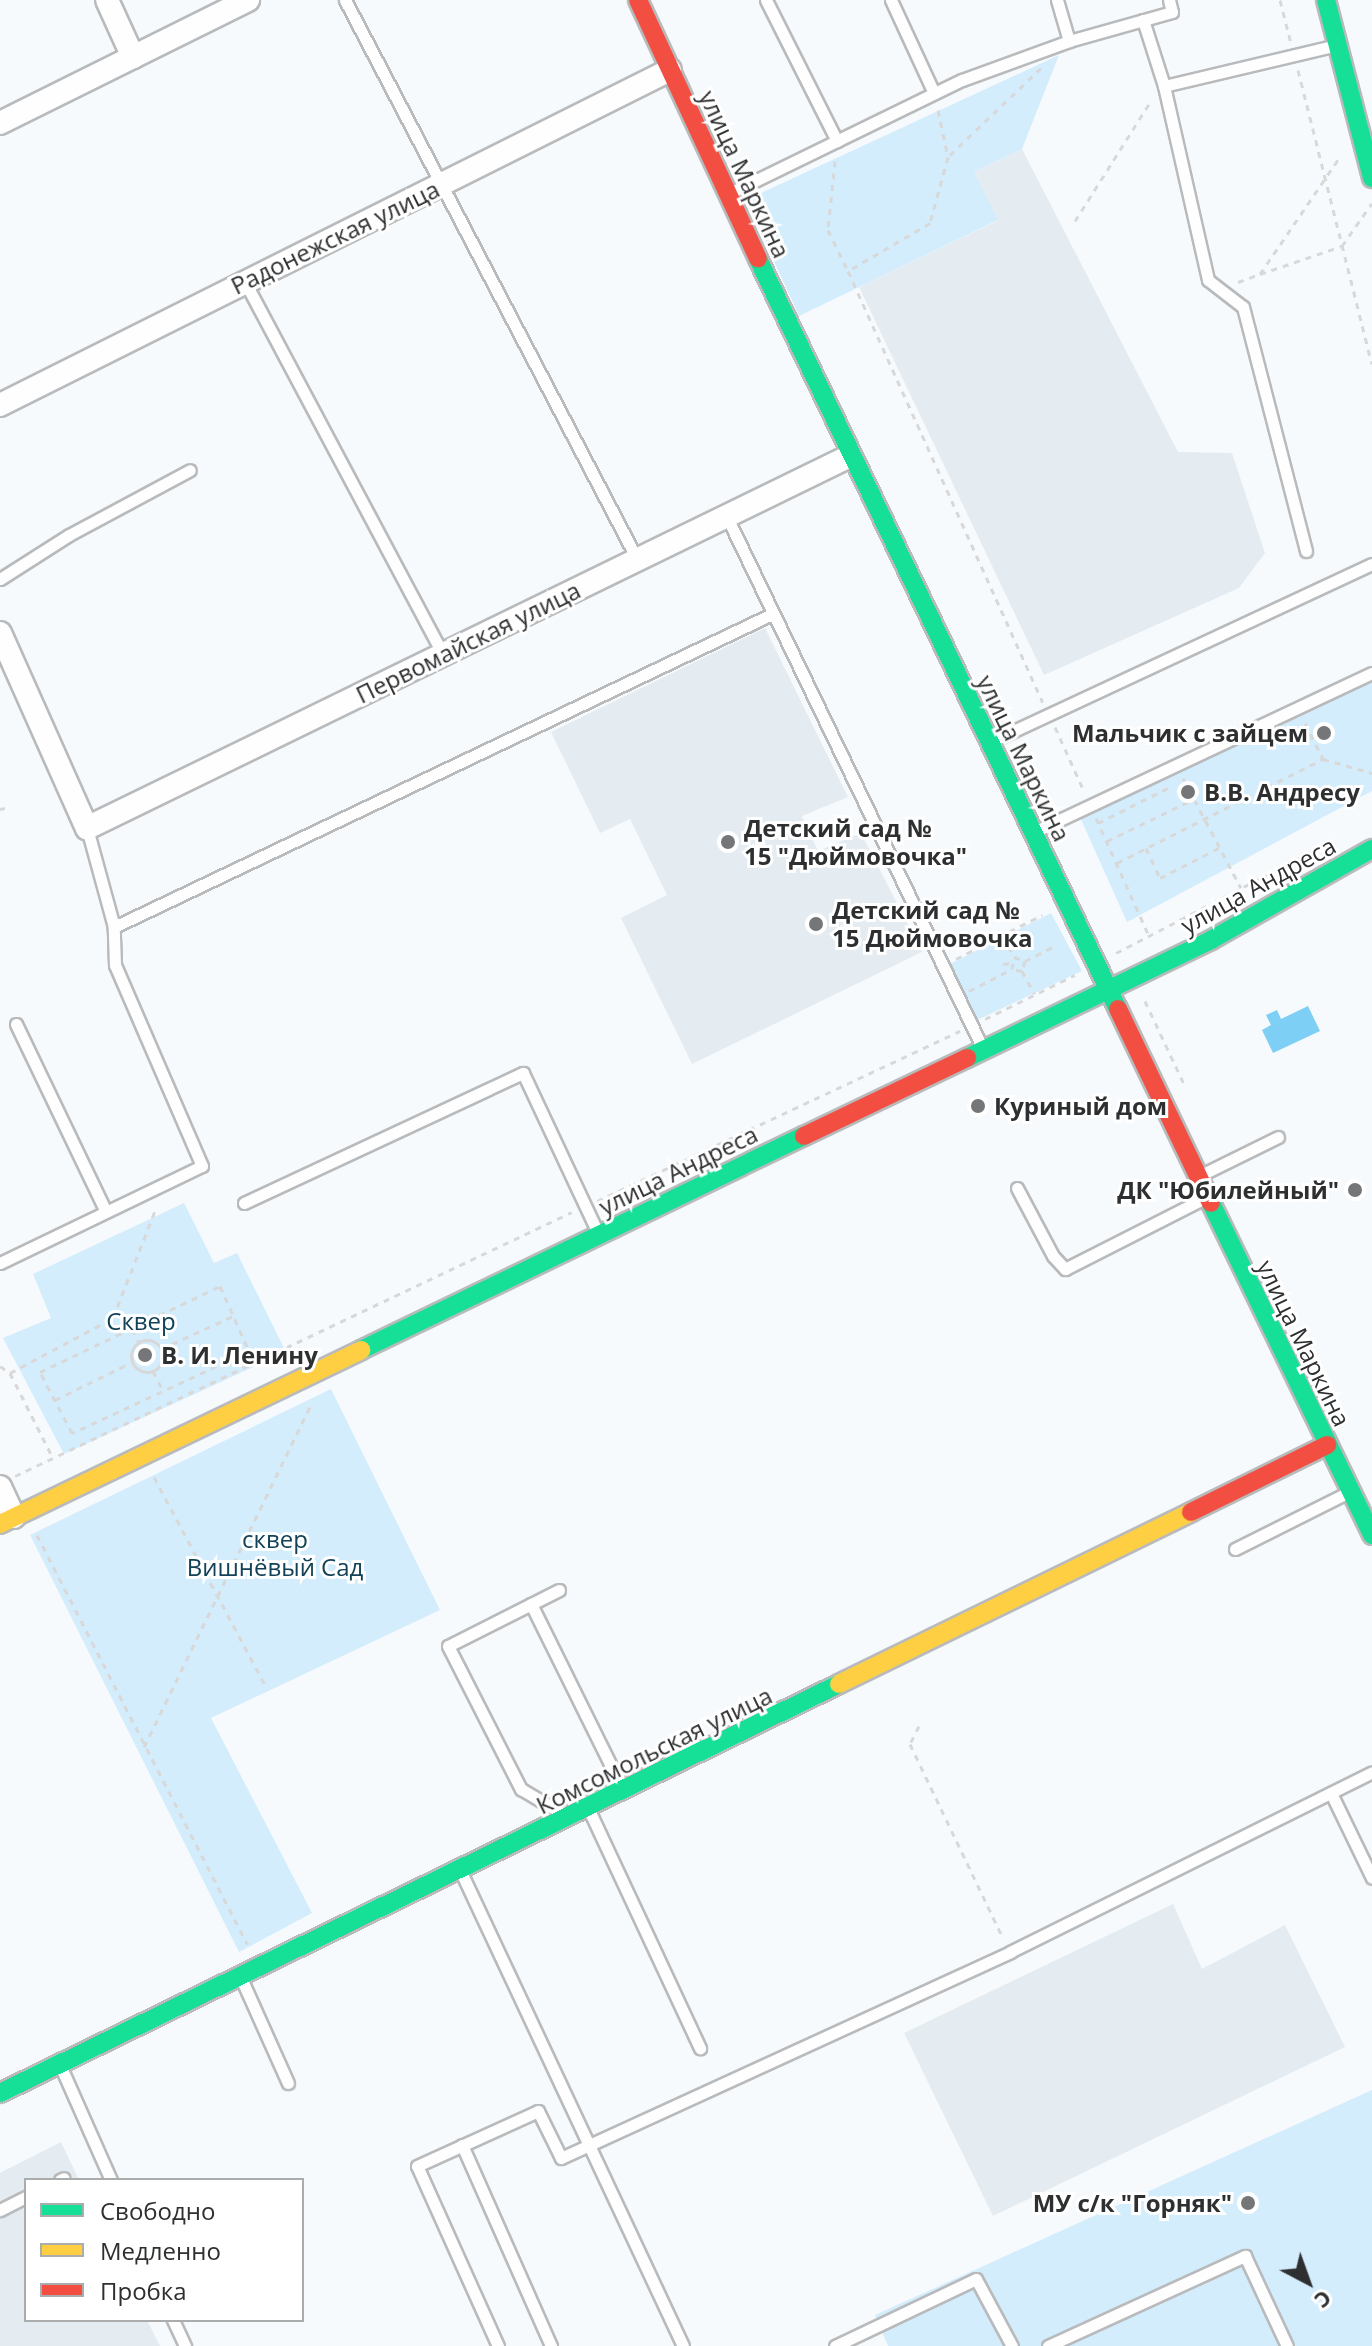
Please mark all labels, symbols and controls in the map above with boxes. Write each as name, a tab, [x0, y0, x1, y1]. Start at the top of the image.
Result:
street label: улица Маркина	[694, 86, 796, 262]
street label: Радонежская улица	[226, 174, 444, 300]
street label: Первомайская улица	[351, 575, 585, 709]
street label: улица Маркина	[971, 670, 1077, 846]
place label: Мальчик с зайцем	[1072, 719, 1308, 747]
marker: Мальчик с зайцем	[1315, 724, 1333, 742]
place label: В.В. Андресу	[1204, 778, 1360, 806]
marker: В.В. Андресу	[1179, 783, 1197, 801]
place label: Детский сад № 15 "Дюймовочка"	[744, 814, 967, 870]
street label: улица Андреса	[1175, 831, 1341, 939]
marker: Детский сад № 15 "Дюймовочка"	[719, 833, 737, 851]
place label: Детский сад № 15 Дюймовочка	[832, 896, 1033, 952]
marker: Детский сад № 15 Дюймовочка	[807, 915, 825, 933]
place label: Куриный дом	[994, 1092, 1167, 1120]
marker: Куриный дом	[969, 1097, 987, 1115]
street label: улица Андреса	[594, 1119, 762, 1221]
place label: ДК "Юбилейный"	[1117, 1176, 1339, 1204]
marker: ДК "Юбилейный"	[1346, 1181, 1364, 1199]
street label: улица Маркина	[1251, 1255, 1357, 1431]
park label: Сквер	[106, 1307, 176, 1335]
place label: В. И. Ленину	[161, 1341, 318, 1369]
marker: В. И. Ленину	[136, 1346, 154, 1364]
park label: сквер Вишнёвый Сад	[187, 1525, 363, 1581]
street label: Комсомольская улица	[531, 1680, 777, 1820]
legend	[24, 2178, 304, 2322]
place label: МУ с/к "Горняк"	[1033, 2189, 1232, 2217]
text: Свободно	[100, 2194, 215, 2227]
marker: МУ с/к "Горняк"	[1239, 2194, 1257, 2212]
text: Медленно	[100, 2234, 221, 2267]
north arrow	[1268, 2242, 1348, 2322]
text: Пробка	[100, 2274, 187, 2307]
text: С	[1309, 2284, 1339, 2316]

